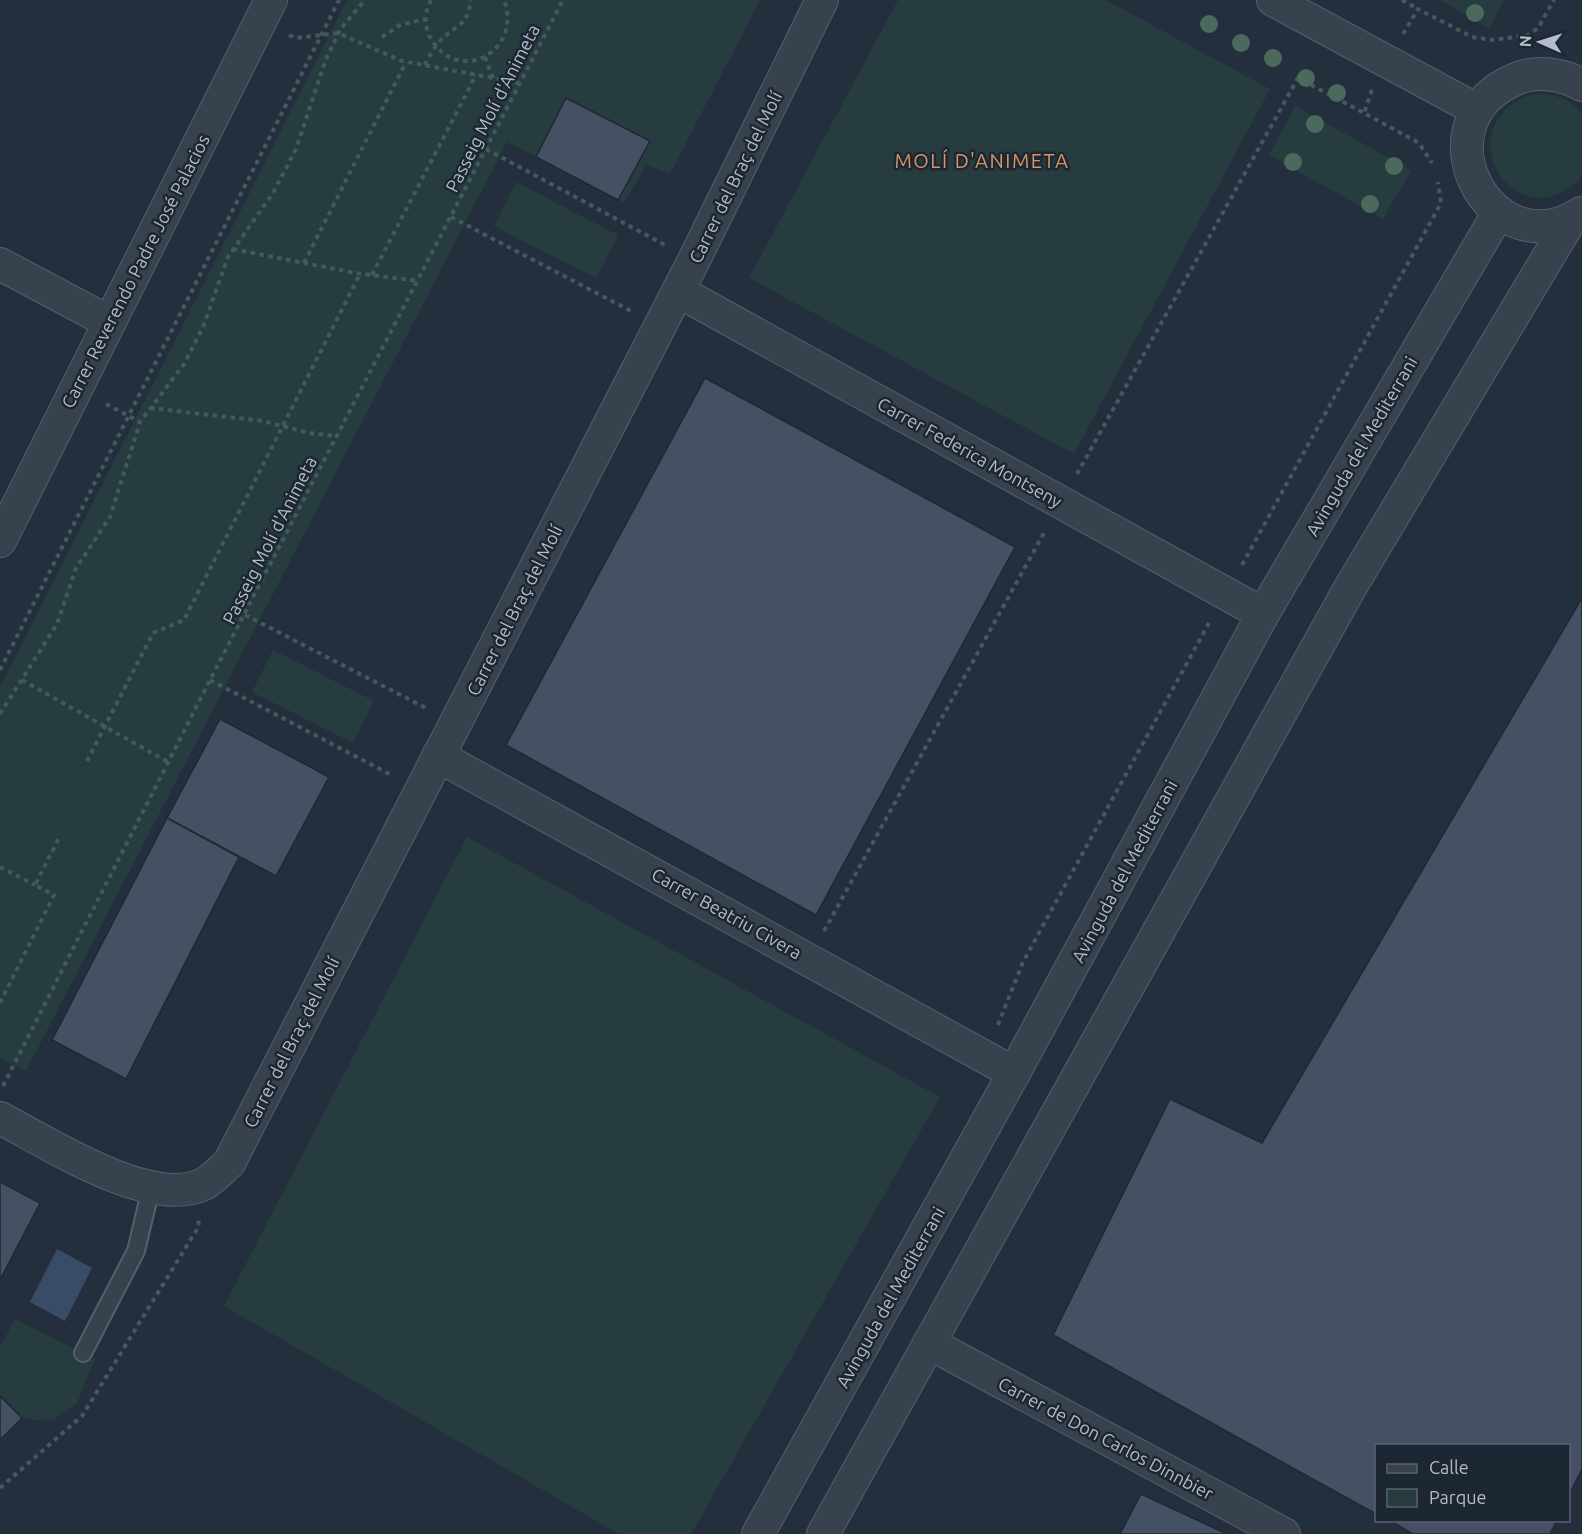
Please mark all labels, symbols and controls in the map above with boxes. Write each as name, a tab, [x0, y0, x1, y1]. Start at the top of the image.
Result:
north arrow	[1510, 12, 1570, 72]
street label: Passeig Molí d'Animeta	[441, 21, 543, 195]
text: N	[1516, 35, 1534, 48]
street label: Carrer del Braç del Molí	[685, 87, 786, 266]
street label: Carrer Reverendo Padre José Palacios	[57, 131, 213, 411]
district label: MOLÍ D'ANIMETA	[894, 149, 1070, 172]
street label: Avinguda del Mediterrani	[1301, 353, 1421, 539]
street label: Carrer Federica Montseny	[874, 393, 1066, 511]
street label: Passeig Molí d'Animeta	[218, 453, 320, 627]
street label: Carrer del Braç del Molí	[462, 521, 566, 699]
street label: Avinguda del Mediterrani	[1067, 776, 1181, 966]
street label: Carrer Beatriu Civera	[649, 863, 805, 963]
street label: Carrer del Braç del Molí	[239, 953, 343, 1131]
street label: Avinguda del Mediterrani	[832, 1203, 948, 1391]
street label: Carrer de Don Carlos Dinnbier	[995, 1373, 1217, 1503]
legend	[1375, 1444, 1570, 1522]
text: Calle	[1429, 1457, 1469, 1477]
text: Parque	[1429, 1487, 1486, 1507]

